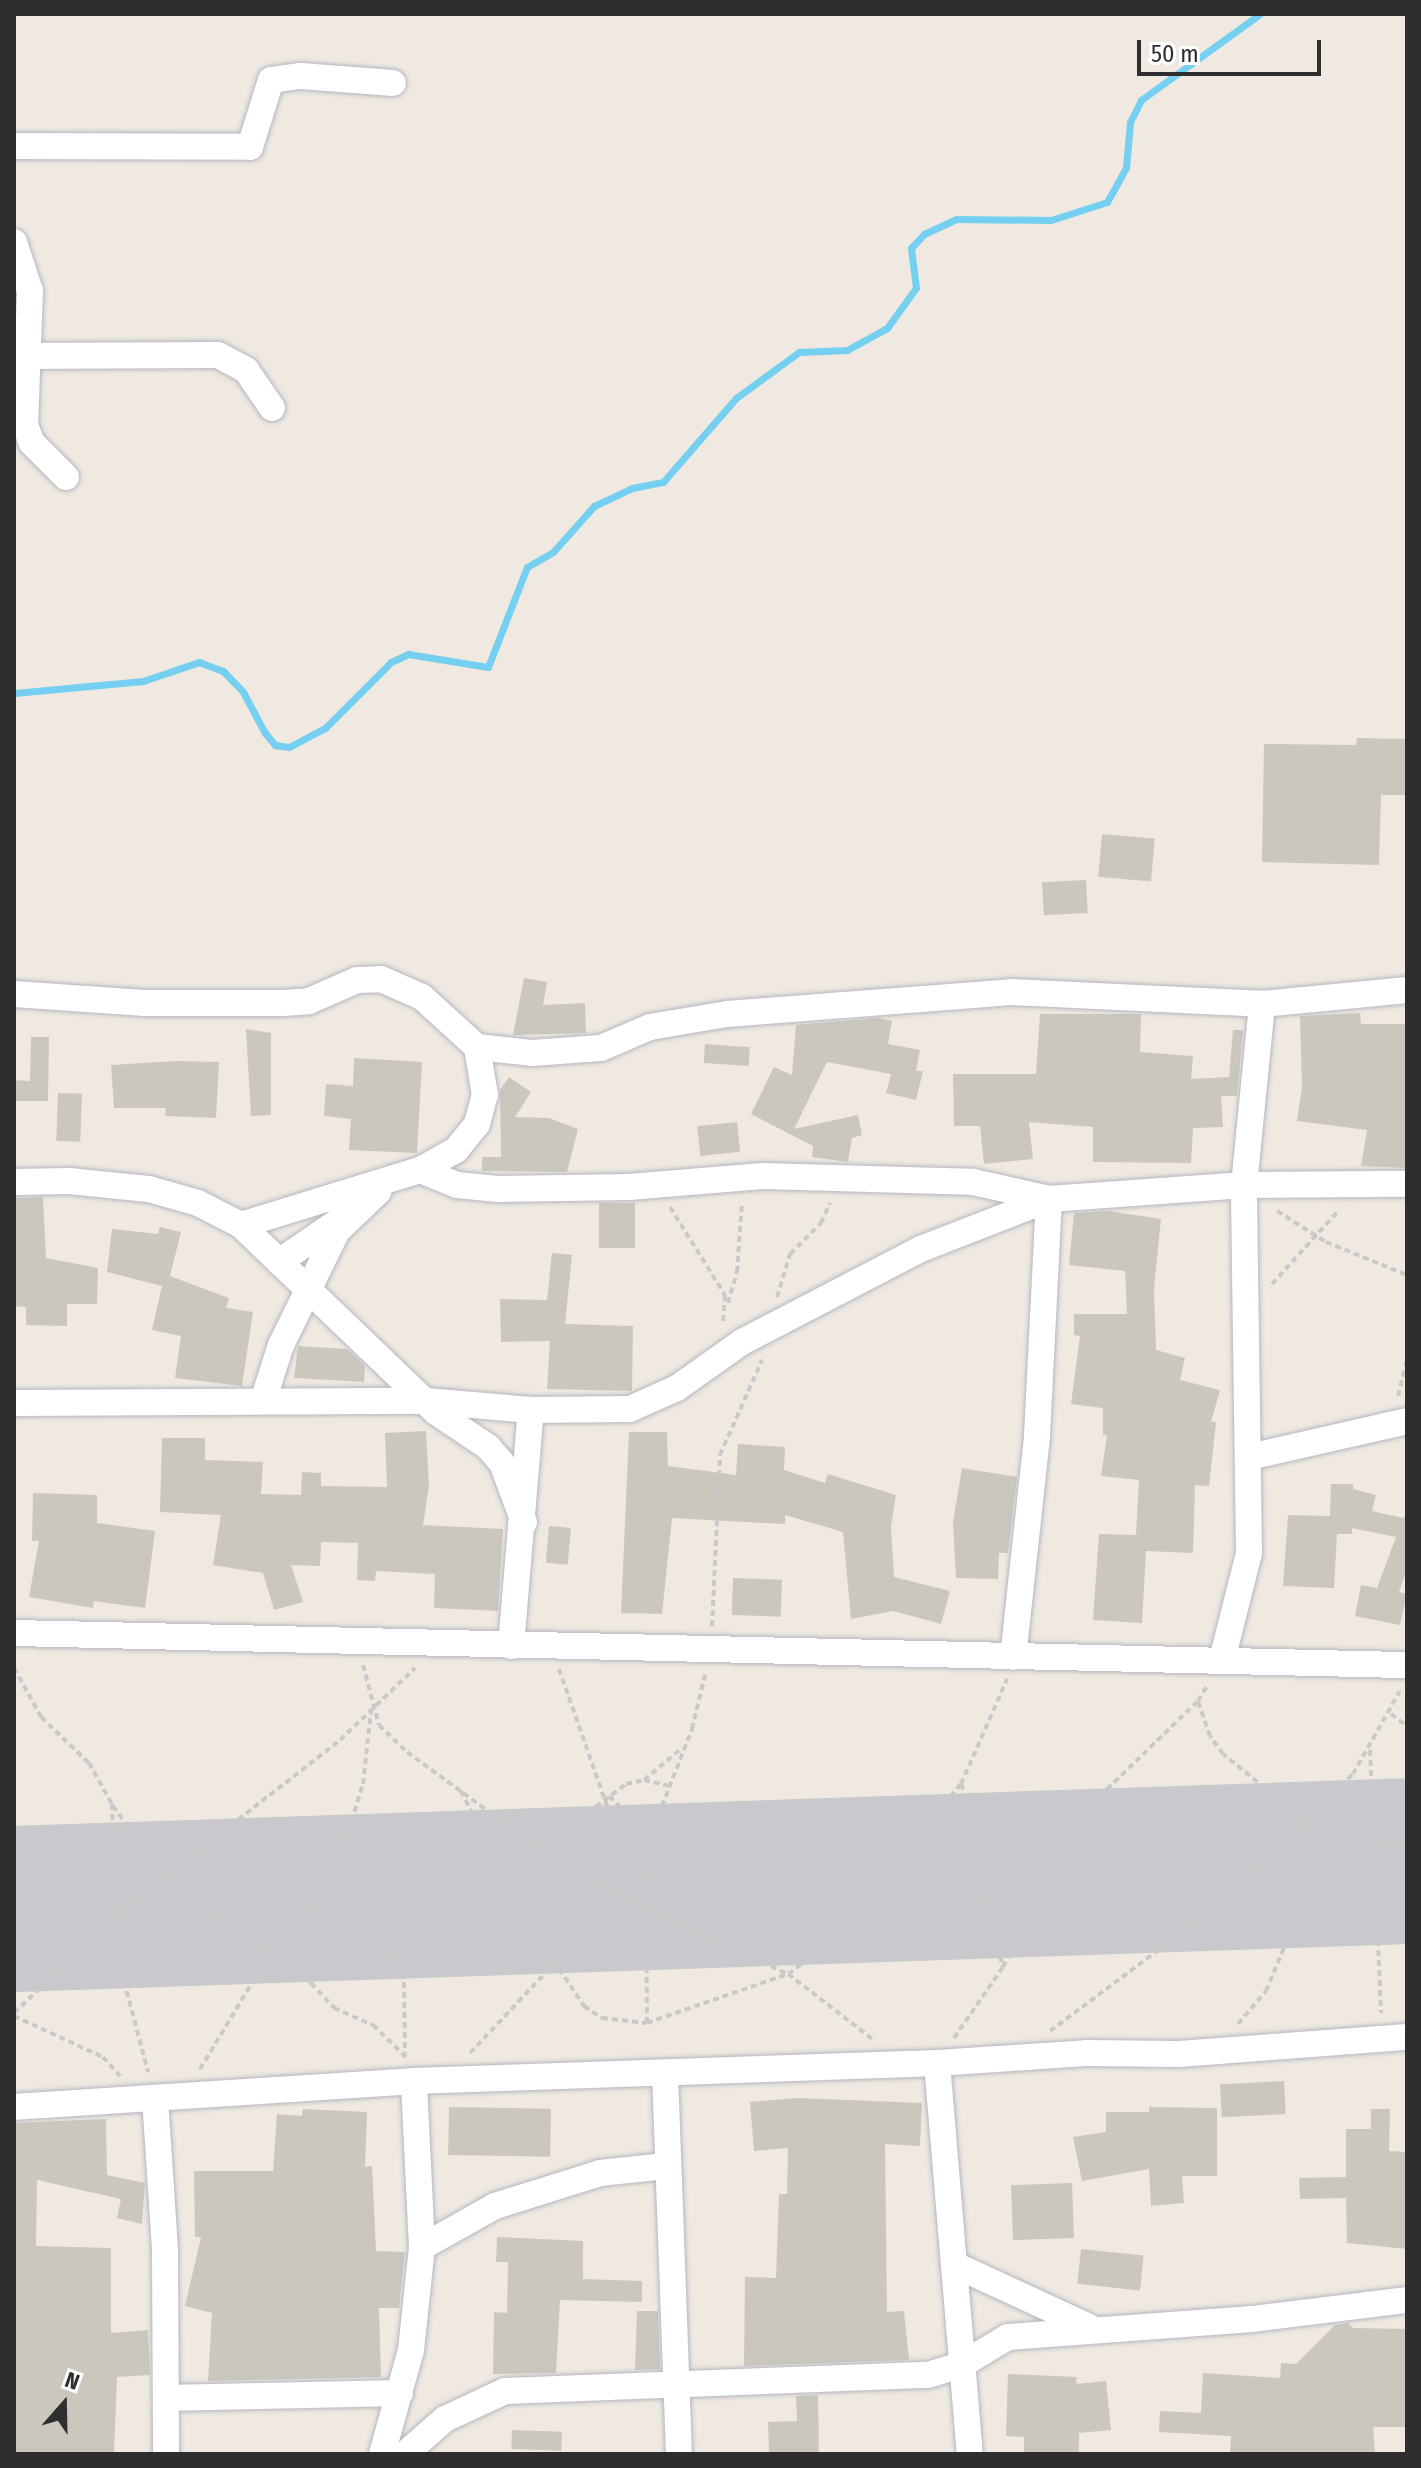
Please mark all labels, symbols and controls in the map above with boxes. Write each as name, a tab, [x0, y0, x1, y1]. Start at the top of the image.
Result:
scale bar	[1141, 24, 1325, 74]
text: 50 m	[1151, 40, 1199, 68]
north arrow	[24, 2364, 104, 2444]
text: N	[62, 2366, 83, 2396]

